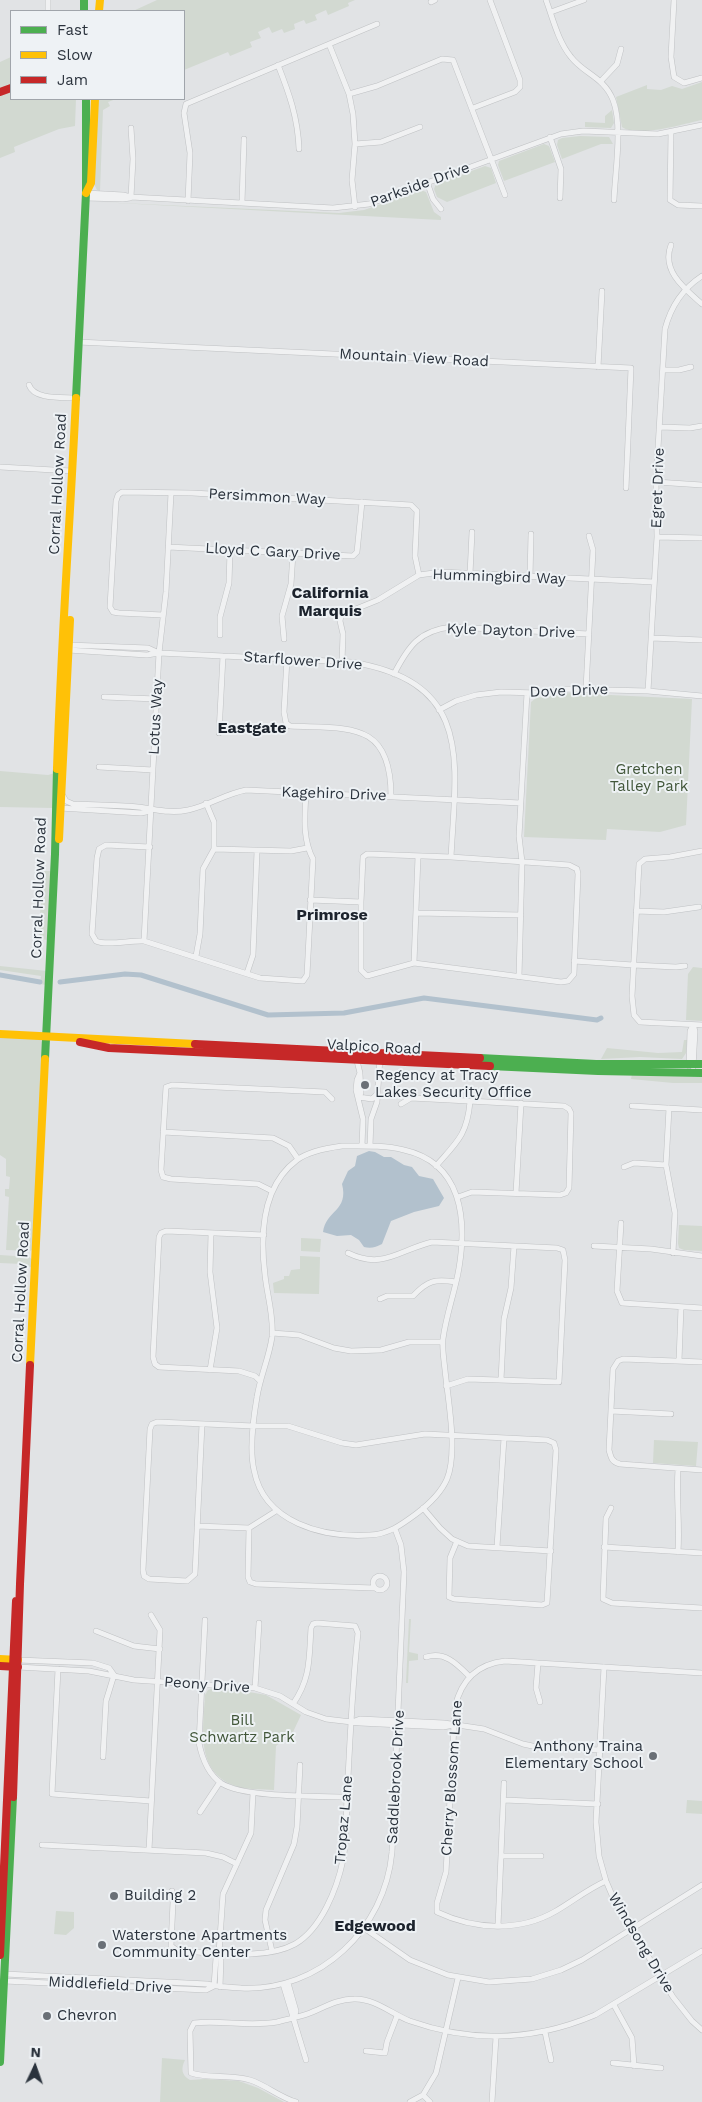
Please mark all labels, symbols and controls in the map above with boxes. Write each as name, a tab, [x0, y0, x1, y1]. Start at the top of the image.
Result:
legend	[10, 10, 185, 100]
text: Fast	[57, 21, 88, 39]
text: Slow	[57, 46, 93, 64]
text: Jam	[57, 71, 88, 89]
street label: Parkside Drive	[368, 159, 472, 211]
street label: Mountain View Road	[339, 345, 489, 371]
street label: Corral Hollow Road	[45, 413, 71, 555]
street label: Egret Drive	[648, 447, 668, 529]
street label: Persimmon Way	[208, 485, 326, 509]
street label: Lloyd C Gary Drive	[205, 539, 341, 565]
street label: Hummingbird Way	[432, 566, 566, 588]
district label: California Marquis	[292, 583, 368, 621]
street label: Kyle Dayton Drive	[446, 620, 576, 642]
street label: Starflower Drive	[243, 648, 363, 674]
street label: Lotus Way	[145, 679, 167, 755]
street label: Dove Drive	[529, 681, 609, 701]
district label: Eastgate	[217, 718, 287, 738]
park label: Gretchen Talley Park	[610, 761, 688, 796]
street label: Kagehiro Drive	[281, 783, 387, 805]
street label: Corral Hollow Road	[28, 817, 50, 959]
district label: Primrose	[296, 905, 368, 925]
street label: Valpico Road	[326, 1036, 422, 1058]
place label: Regency at Tracy Lakes Security Office	[375, 1067, 532, 1102]
marker: Regency at Tracy Lakes Security Office	[359, 1079, 371, 1091]
street label: Corral Hollow Road	[8, 1221, 34, 1363]
street label: Peony Drive	[164, 1673, 250, 1697]
street label: Cherry Blossom Lane	[438, 1699, 466, 1857]
street label: Saddlebrook Drive	[384, 1710, 408, 1844]
park label: Bill Schwartz Park	[189, 1712, 295, 1747]
place label: Anthony Traina Elementary School	[504, 1738, 643, 1773]
marker: Anthony Traina Elementary School	[647, 1750, 659, 1762]
street label: Tropaz Lane	[331, 1775, 357, 1865]
place label: Building 2	[124, 1887, 196, 1905]
marker: Building 2	[108, 1890, 120, 1902]
street label: Windsong Drive	[604, 1890, 678, 1996]
district label: Edgewood	[334, 1916, 416, 1936]
place label: Waterstone Apartments Community Center	[112, 1927, 287, 1962]
marker: Waterstone Apartments Community Center	[96, 1939, 108, 1951]
street label: Middlefield Drive	[48, 1973, 172, 1997]
place label: Chevron	[57, 2007, 117, 2025]
marker: Chevron	[41, 2010, 53, 2022]
north arrow	[10, 2042, 60, 2092]
text: N	[30, 2044, 41, 2060]

